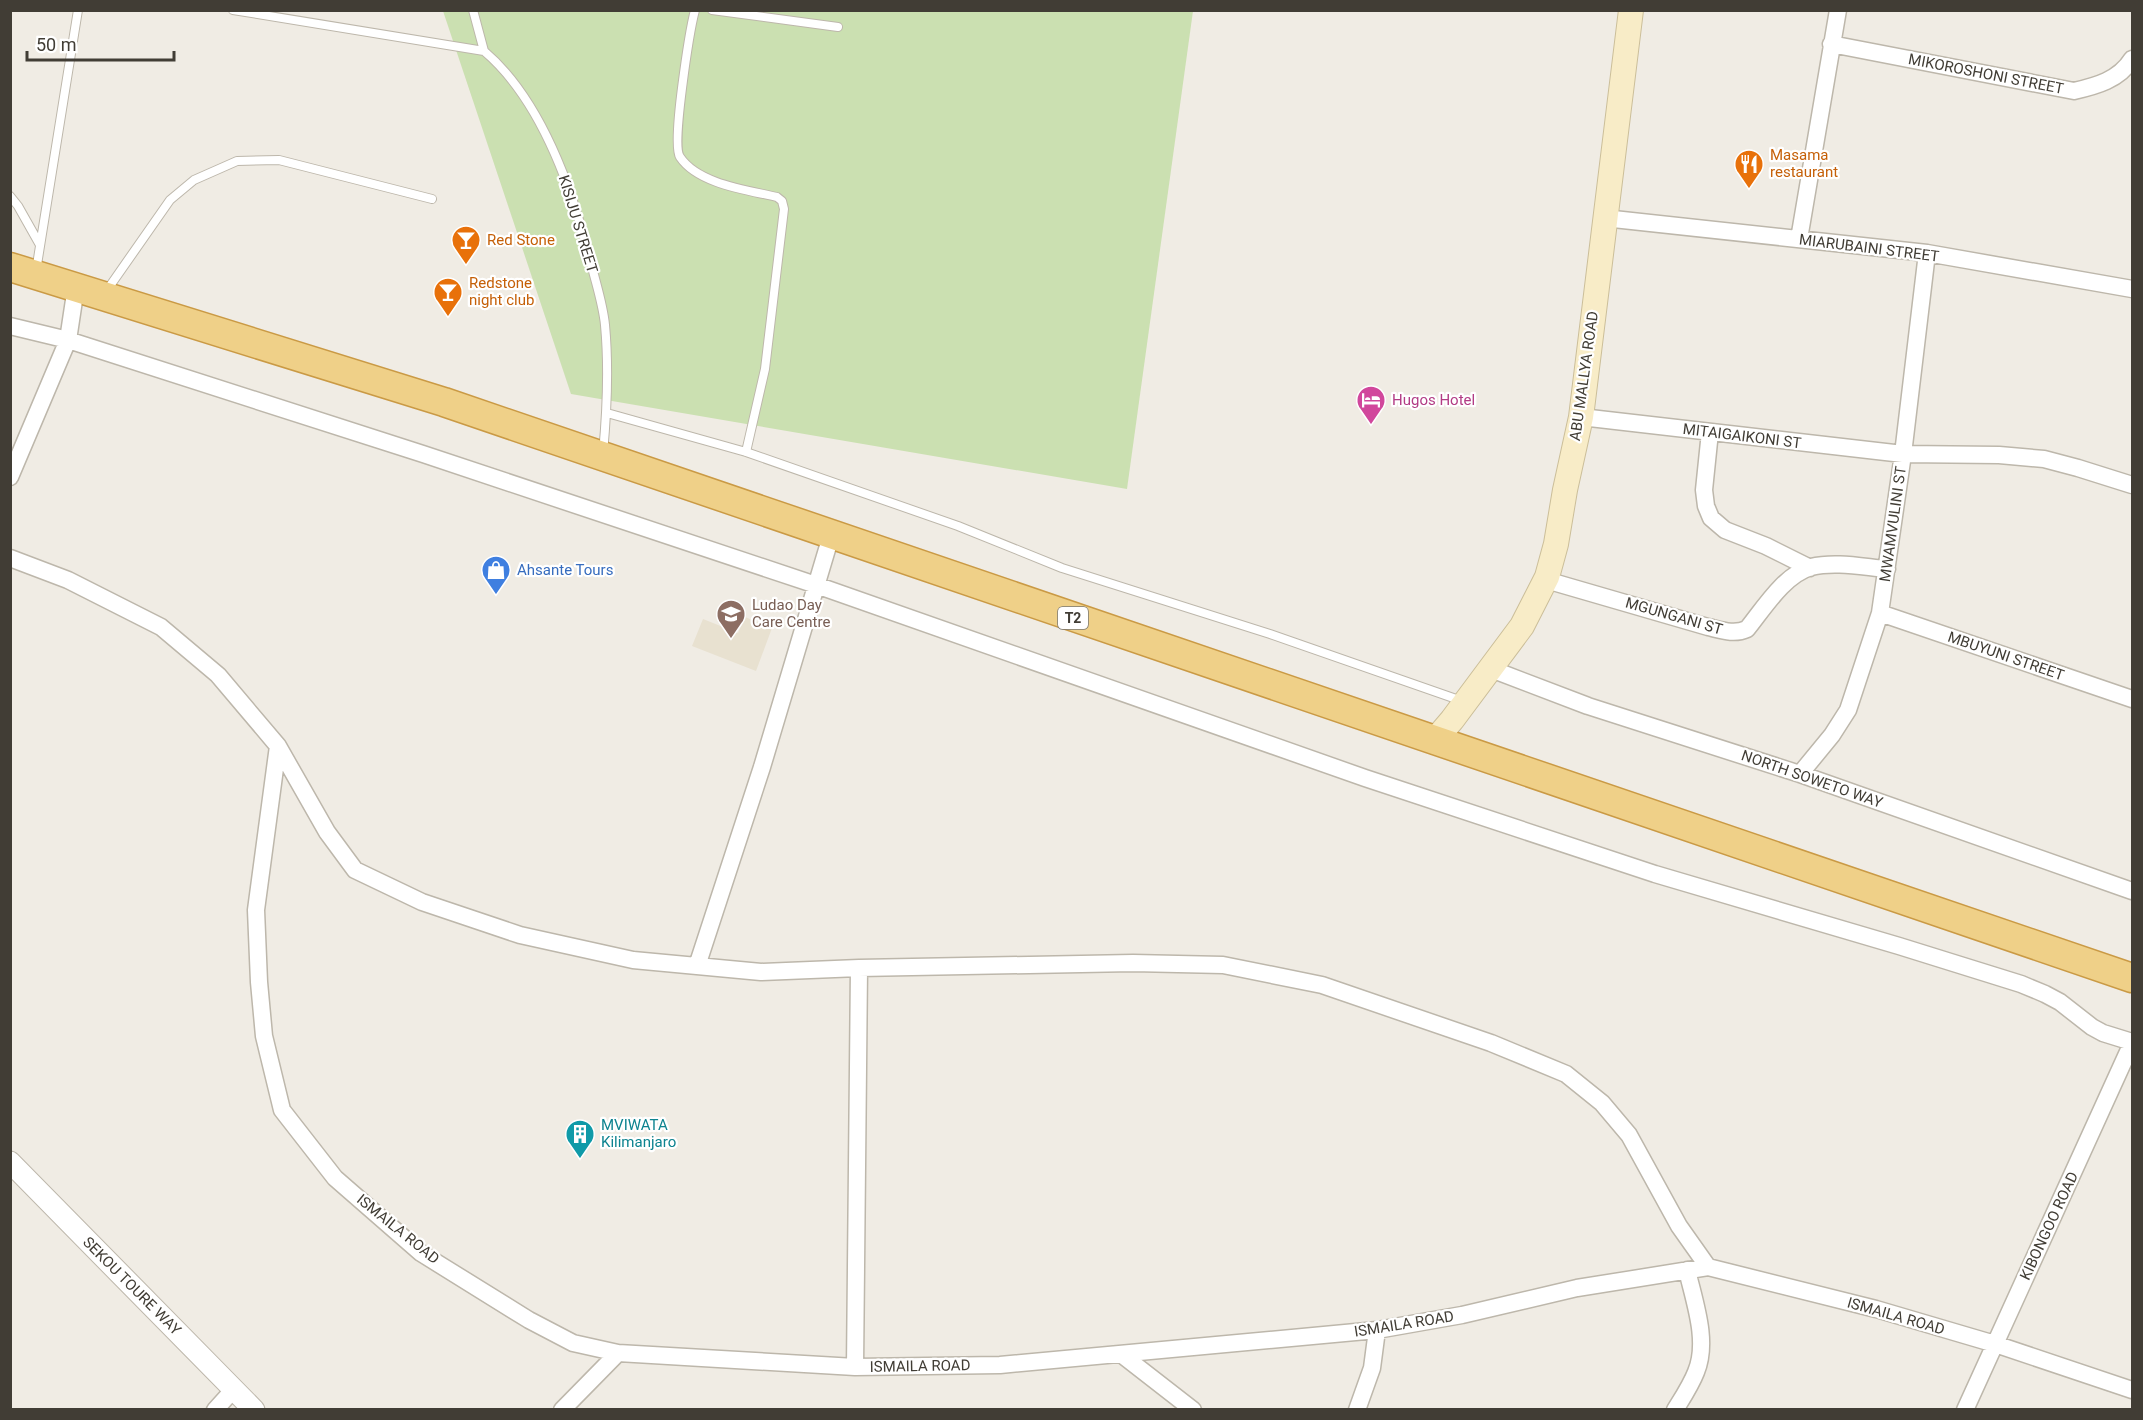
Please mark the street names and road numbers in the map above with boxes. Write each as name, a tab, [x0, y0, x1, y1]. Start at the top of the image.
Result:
street label: MIKOROSHONI STREET	[1907, 50, 2065, 98]
street label: KISIJU STREET	[555, 173, 601, 275]
street label: MIARUBAINI STREET	[1798, 230, 1940, 266]
street label: ABU MALLYA ROAD	[1566, 310, 1602, 442]
street label: MITAIGAIKONI ST	[1682, 420, 1802, 452]
street label: MWAMVULINI ST	[1876, 465, 1910, 583]
street label: MGUNGANI ST	[1623, 594, 1725, 638]
road number: T2	[1058, 607, 1088, 629]
street label: MBUYUNI STREET	[1945, 628, 2067, 684]
street label: NORTH SOWETO WAY	[1739, 746, 1885, 812]
street label: KIBONGOO ROAD	[2016, 1169, 2082, 1283]
street label: ISMAILA ROAD	[353, 1190, 443, 1268]
street label: SEKOU TOURE WAY	[79, 1233, 185, 1339]
street label: ISMAILA ROAD	[1845, 1293, 1947, 1339]
street label: ISMAILA ROAD	[1353, 1307, 1455, 1341]
street label: ISMAILA ROAD	[869, 1356, 971, 1376]

